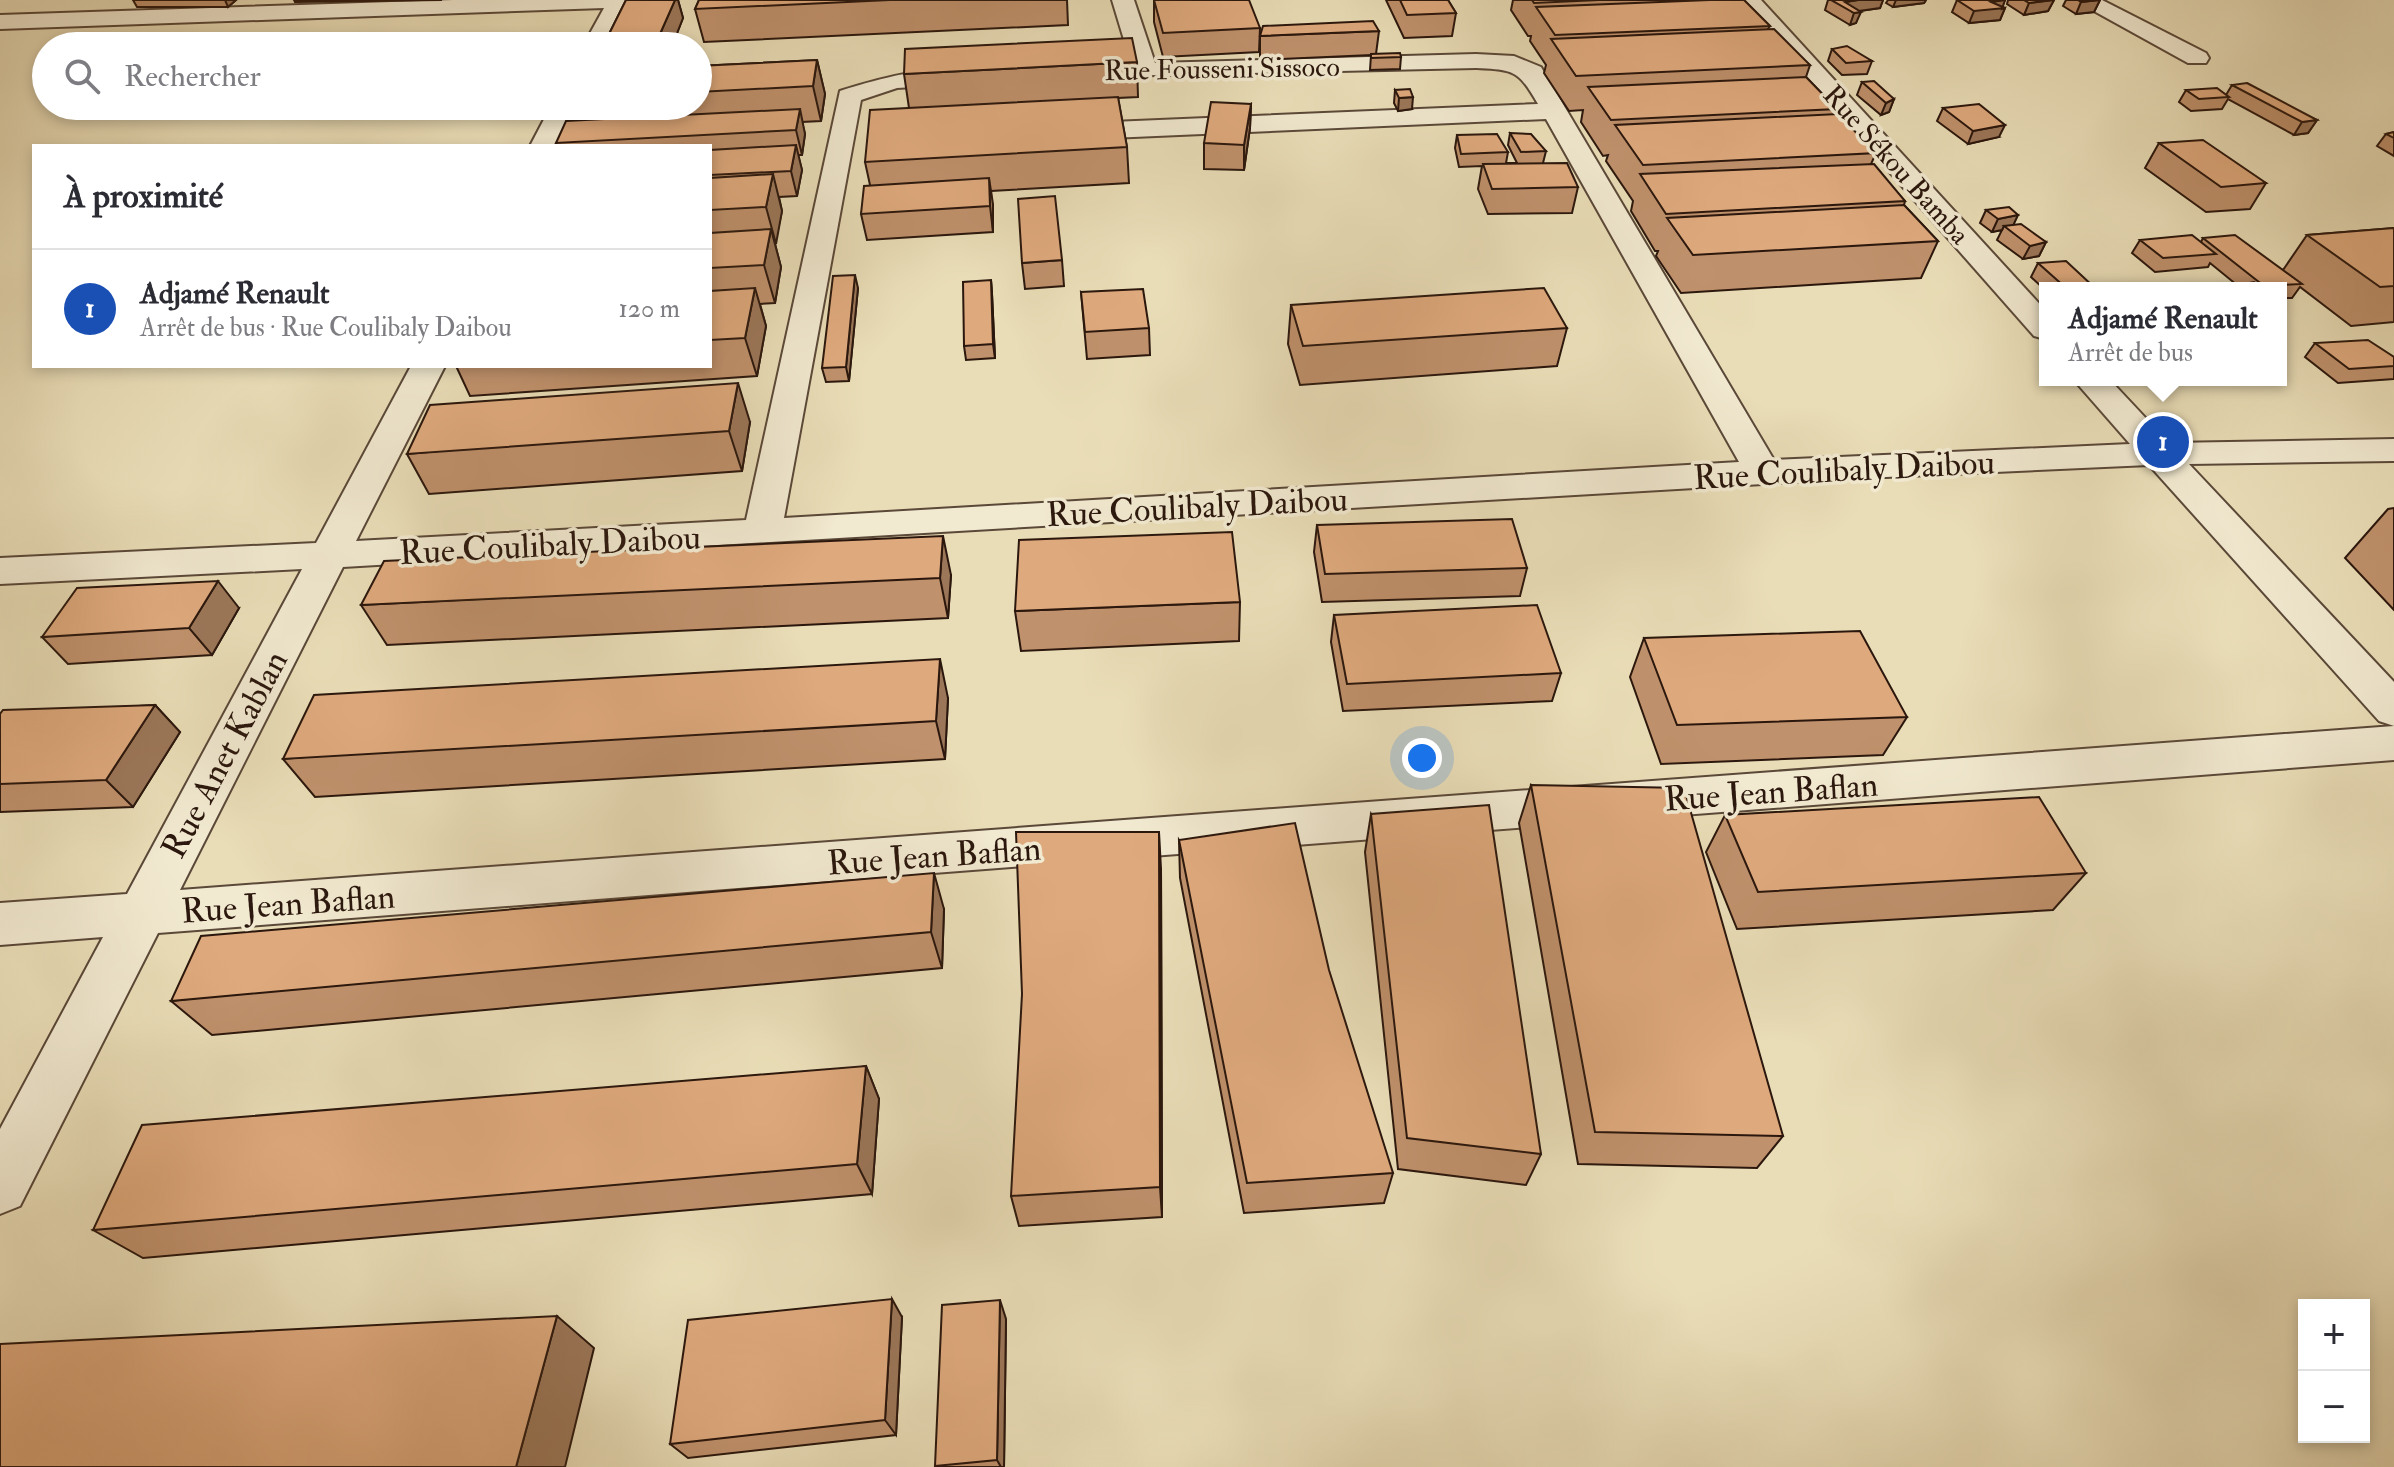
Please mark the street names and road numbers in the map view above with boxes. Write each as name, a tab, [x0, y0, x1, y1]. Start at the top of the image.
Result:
street label: Rue Fousseni Sissoco	[1104, 50, 1340, 89]
street label: Rue Sékou Bamba	[1815, 78, 1977, 252]
street label: Rue Coulibaly Daibou	[1692, 441, 1996, 500]
street label: Rue Coulibaly Daibou	[1045, 478, 1349, 537]
street label: Rue Coulibaly Daibou	[398, 516, 702, 575]
street label: Rue Anet Kablan	[153, 644, 298, 866]
street label: Rue Jean Baflan	[1663, 764, 1880, 821]
street label: Rue Jean Baflan	[826, 828, 1043, 885]
street label: Rue Jean Baflan	[180, 876, 397, 933]

